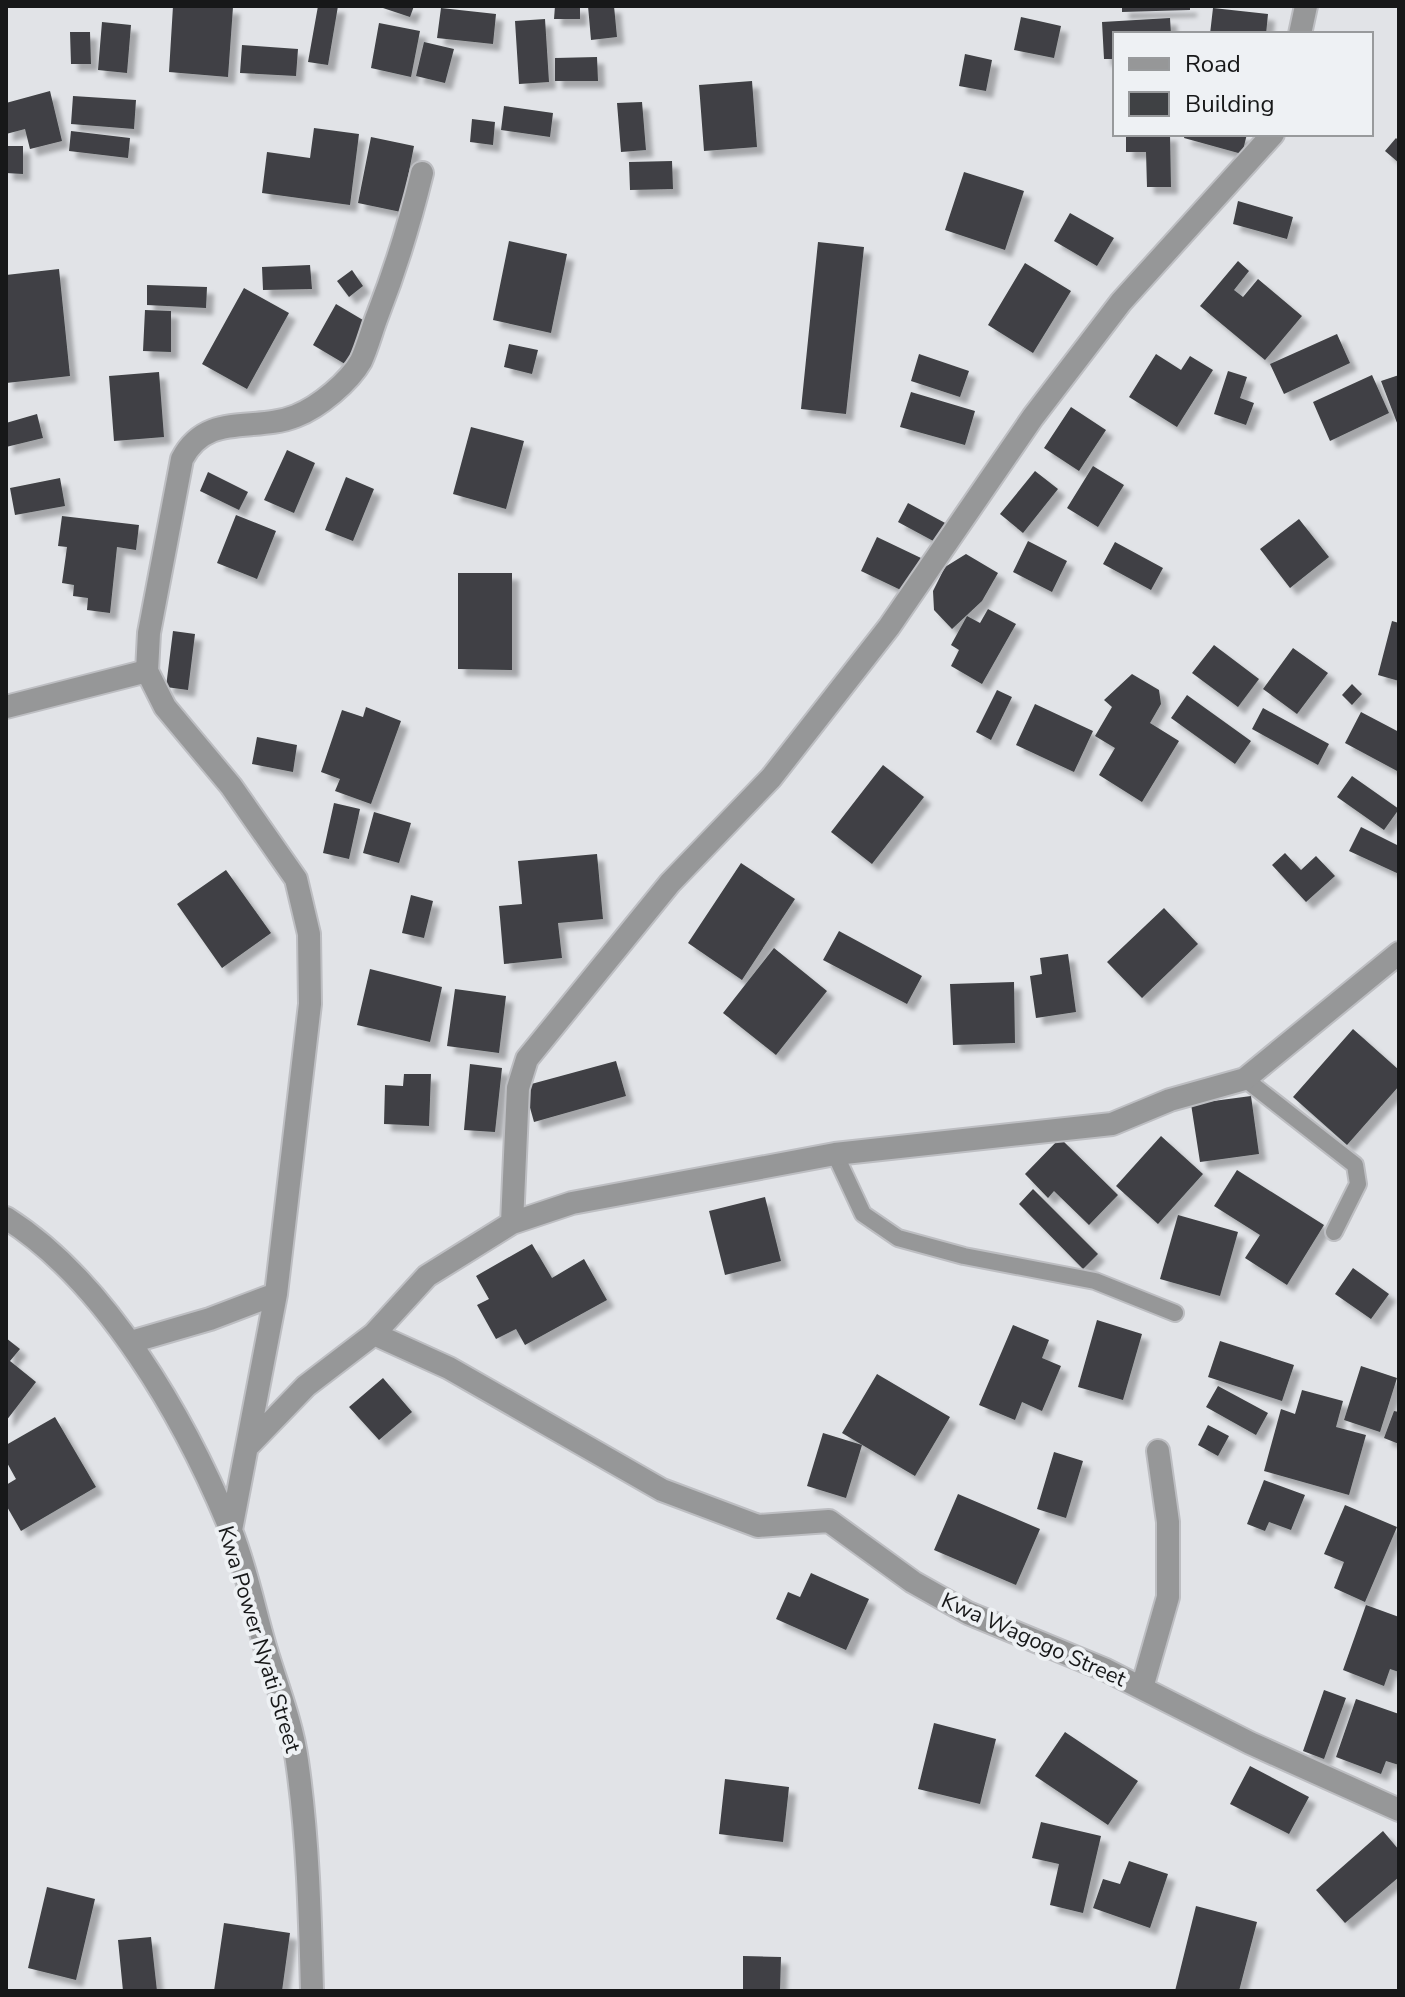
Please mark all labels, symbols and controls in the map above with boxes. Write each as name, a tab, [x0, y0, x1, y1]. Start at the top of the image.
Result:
legend	[1113, 32, 1373, 136]
text: Road	[1185, 48, 1241, 80]
text: Building	[1185, 88, 1275, 120]
street label: Kwa Power Nyati Street	[210, 1522, 308, 1756]
street label: Kwa Wagogo Street	[936, 1586, 1131, 1694]

